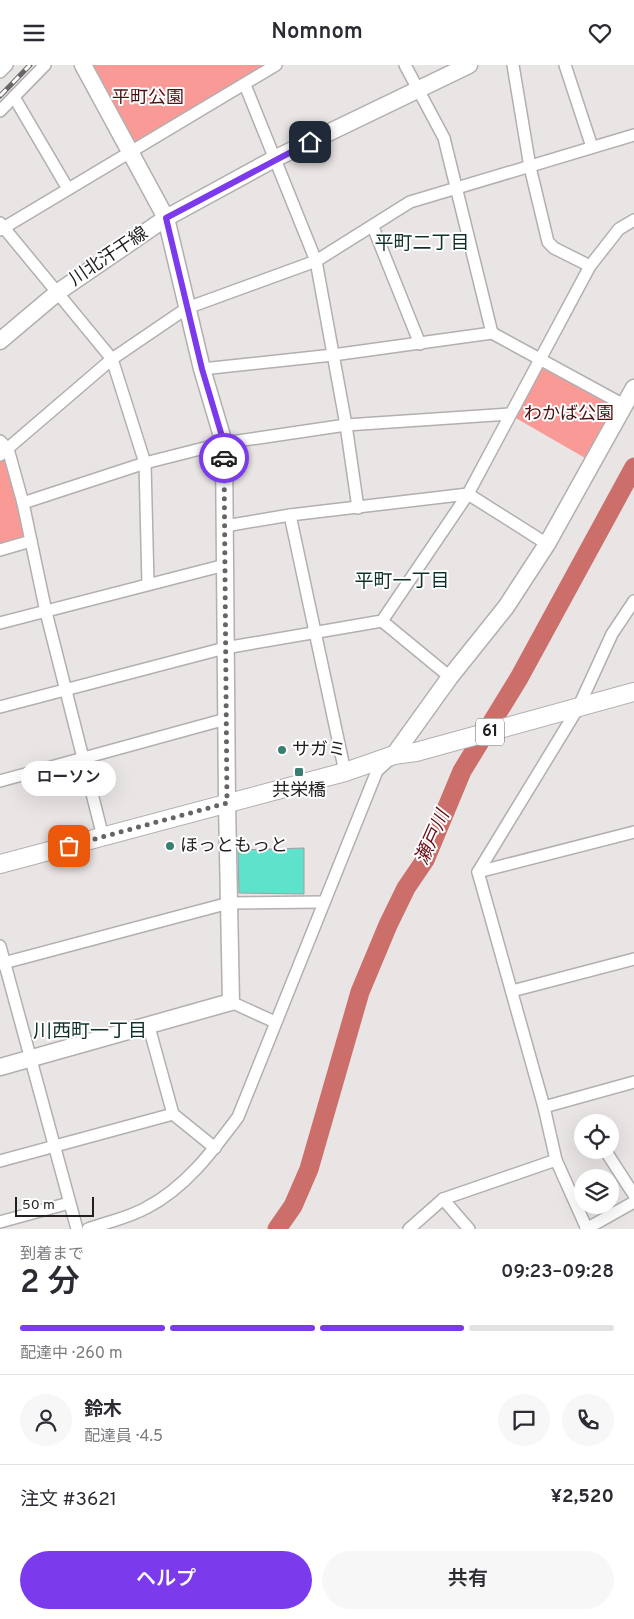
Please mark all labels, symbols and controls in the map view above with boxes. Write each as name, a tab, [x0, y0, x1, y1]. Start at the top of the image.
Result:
icon: menu	[20, 19, 48, 47]
text: Nomnom	[271, 19, 363, 46]
icon: heart	[586, 19, 614, 47]
park label: 平町公園	[112, 87, 184, 110]
pin	[289, 121, 331, 163]
icon: home	[296, 128, 324, 156]
street label: 川北汗干線	[65, 222, 153, 292]
district label: 平町二丁目	[374, 232, 470, 256]
park label: わかば公園	[524, 403, 614, 426]
courier	[199, 433, 249, 483]
icon: car	[210, 444, 238, 472]
district label: 平町一丁目	[354, 570, 450, 594]
road number: 61	[476, 719, 504, 745]
place label: サガミ	[292, 739, 346, 762]
marker: サガミ	[276, 744, 288, 756]
callout: ローソン	[22, 761, 116, 796]
marker: 共栄橋	[293, 766, 305, 778]
text: ローソン	[36, 768, 101, 788]
place label: 共栄橋	[272, 780, 326, 803]
water label: 瀬戸川	[410, 805, 456, 869]
pin	[48, 825, 90, 867]
icon: bag	[55, 832, 83, 860]
place label: ほっともっと	[180, 835, 288, 858]
marker: ほっともっと	[164, 840, 176, 852]
district label: 川西町一丁目	[33, 1020, 147, 1044]
map controls	[574, 1114, 619, 1214]
button: locate	[574, 1114, 619, 1159]
button: layers	[574, 1169, 619, 1214]
scale bar	[15, 1194, 94, 1217]
text: 50 m	[22, 1197, 55, 1214]
text: 到着まで	[20, 1245, 84, 1265]
text: 09:23–09:28	[501, 1260, 614, 1284]
text: 2 分	[20, 1264, 79, 1304]
text: 配達中 · 260 m	[20, 1344, 122, 1364]
button: person	[20, 1394, 72, 1446]
button: chat	[498, 1394, 550, 1446]
button: phone	[562, 1394, 614, 1446]
text: 鈴木	[84, 1398, 122, 1422]
text: 配達員 · 4.5	[84, 1427, 163, 1447]
text: ¥2,520	[550, 1485, 614, 1509]
text: 注文 #3621	[20, 1488, 117, 1512]
button: ヘルプ	[20, 1551, 312, 1609]
button: 共有	[322, 1551, 614, 1609]

